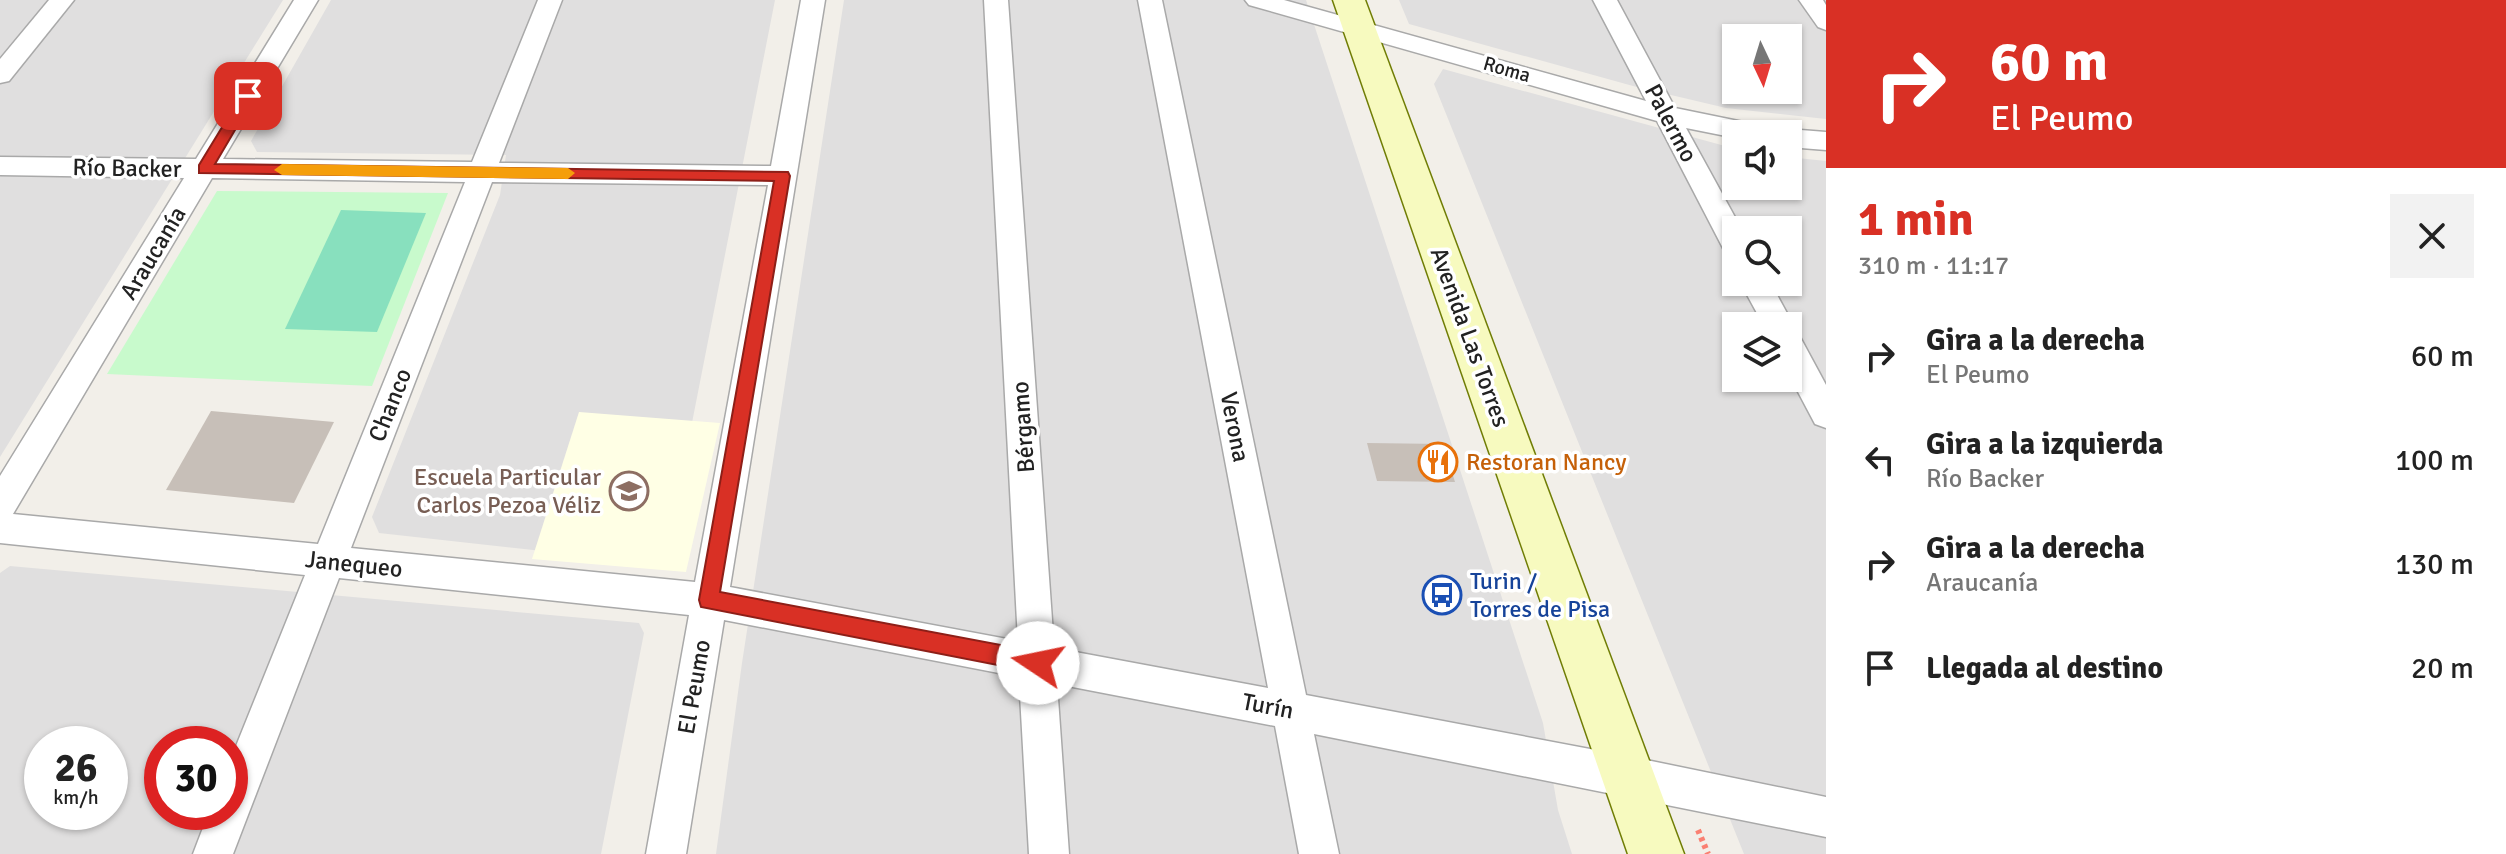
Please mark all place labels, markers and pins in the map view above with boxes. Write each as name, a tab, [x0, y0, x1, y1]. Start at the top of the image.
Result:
pin	[214, 62, 282, 130]
restaurant icon: Restoran Nancy	[1417, 441, 1459, 483]
place label: Restoran Nancy	[1466, 447, 1627, 477]
place label: Escuela Particular Carlos Pezoa Véliz	[414, 462, 601, 520]
school or university icon: Escuela Particular Carlos Pezoa Véliz	[608, 470, 650, 512]
place label: Turin / Torres de Pisa	[1470, 566, 1610, 624]
bus stop icon: Turin / Torres de Pisa	[1421, 574, 1463, 616]

